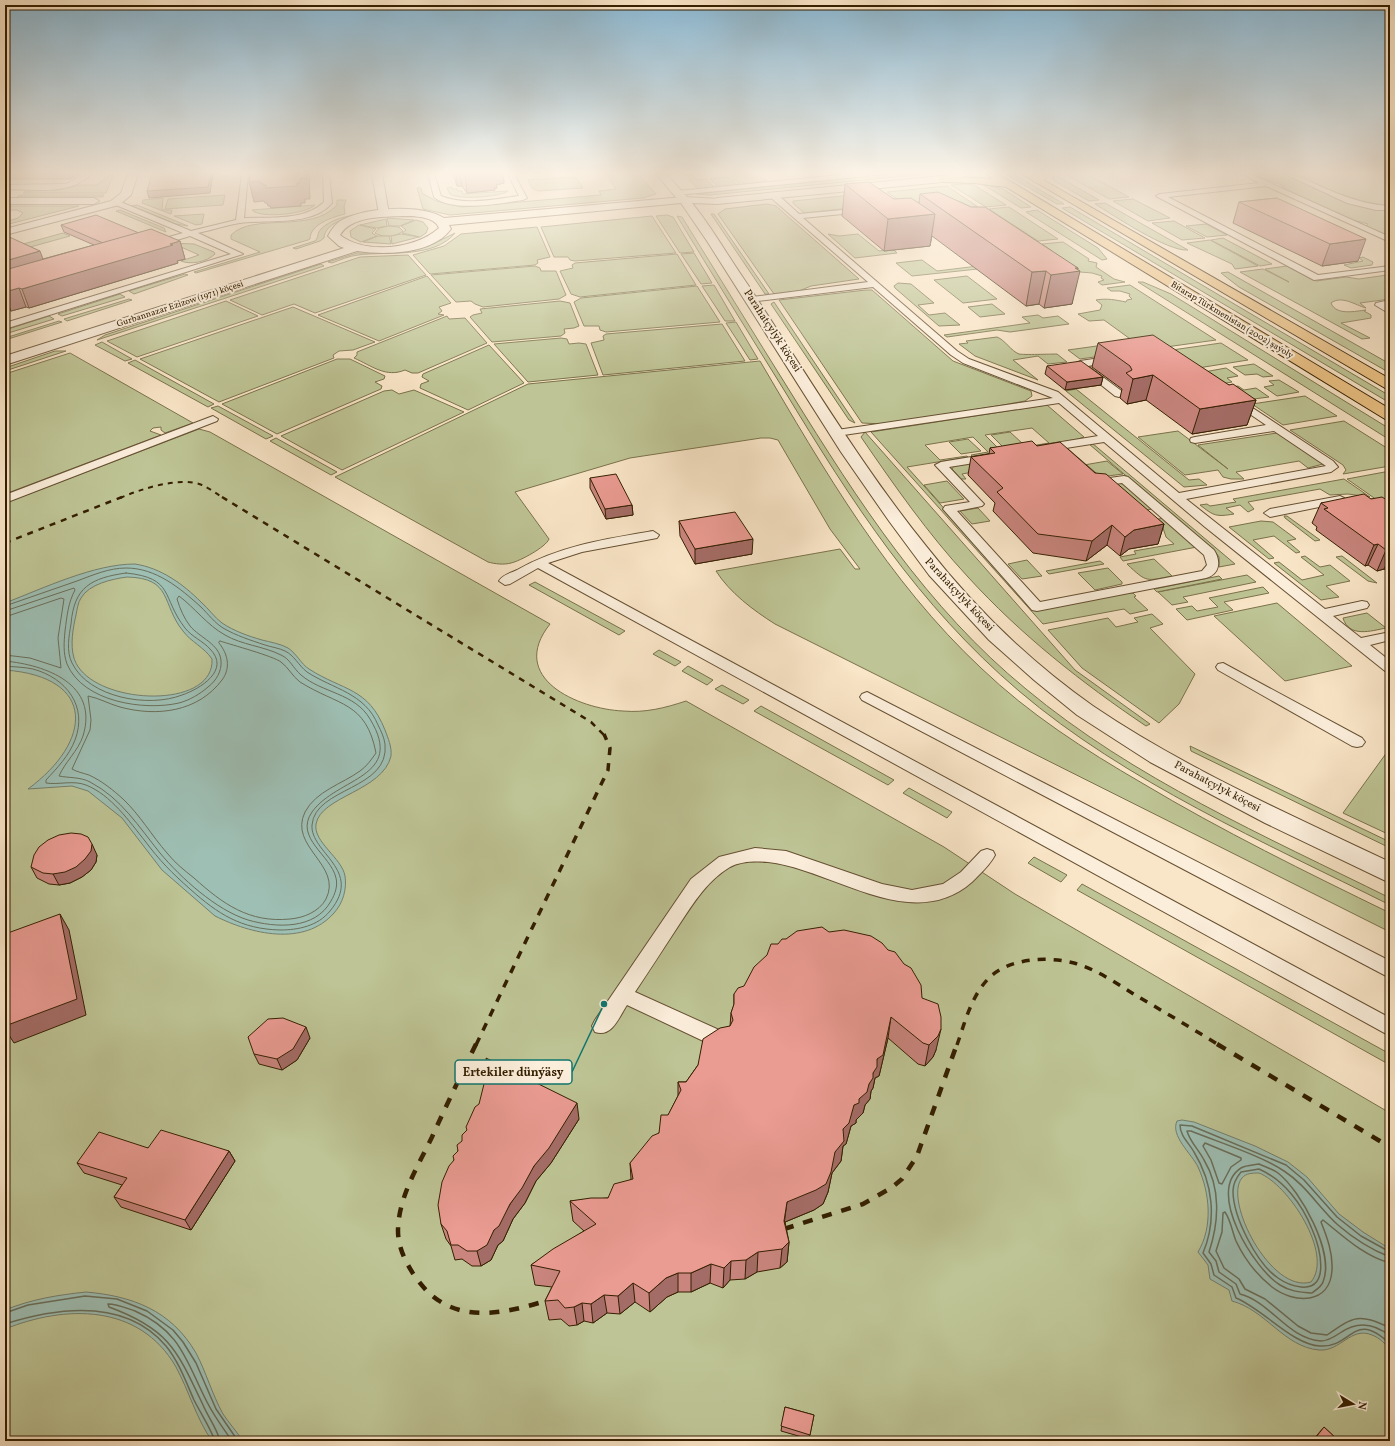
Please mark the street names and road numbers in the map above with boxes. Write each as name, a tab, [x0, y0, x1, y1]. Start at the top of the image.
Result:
street label: Gurbannazar Ezizow (1971) köçesi	[115, 277, 245, 331]
street label: Bitarap Türkmenistan (2002) şaýoly	[1168, 278, 1296, 362]
street label: Parahatçylyk köçesi	[740, 287, 804, 375]
street label: Parahatçylyk köçesi	[921, 555, 997, 635]
street label: Parahatçylyk köçesi	[1171, 758, 1263, 816]

